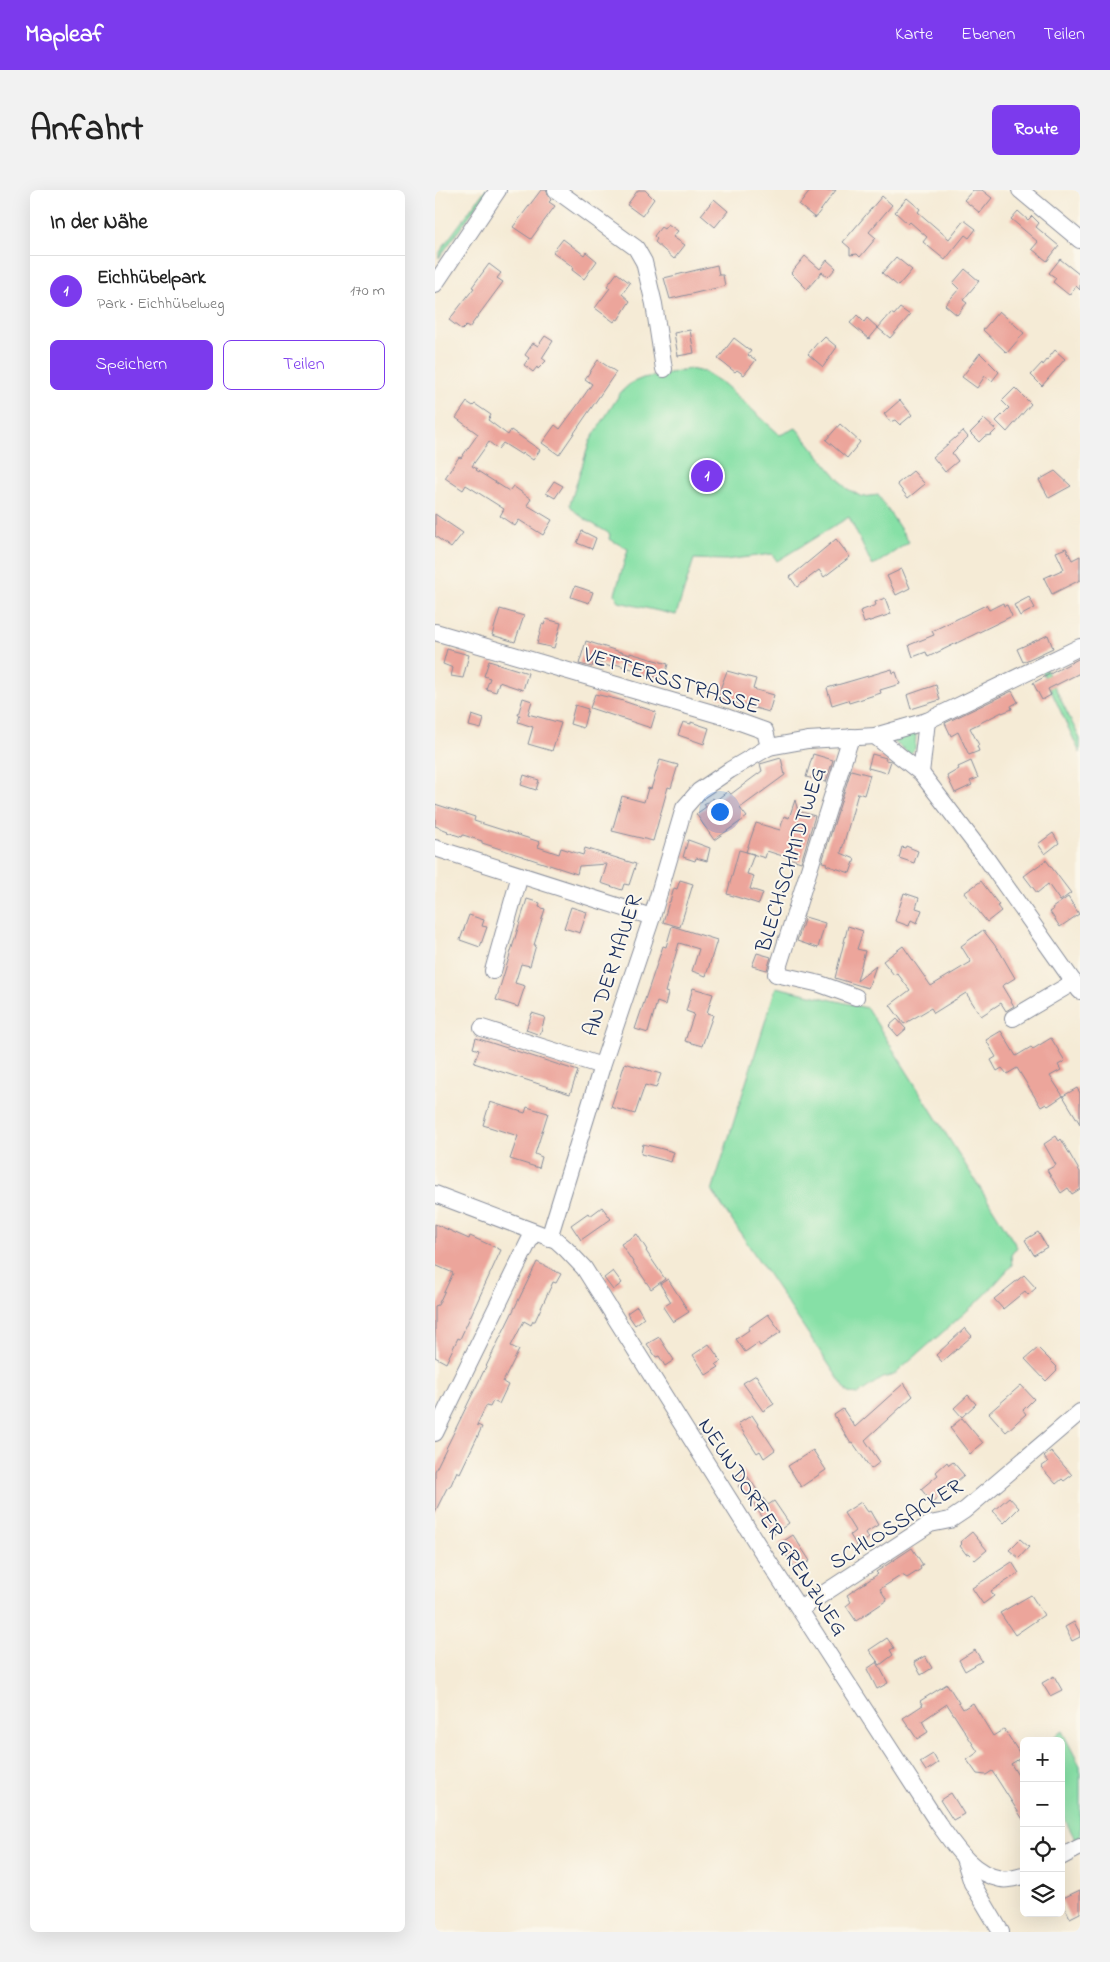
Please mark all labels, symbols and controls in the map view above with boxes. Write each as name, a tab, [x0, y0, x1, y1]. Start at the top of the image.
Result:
text: Mapleaf	[25, 18, 104, 53]
text: Karte	[895, 22, 933, 48]
text: Ebenen	[961, 22, 1015, 48]
text: Teilen	[1043, 22, 1085, 48]
text: Anfahrt	[30, 105, 143, 156]
button: Route	[992, 105, 1080, 155]
text: In der Nähe	[50, 208, 148, 238]
text: Eichhübelpark	[97, 265, 206, 292]
text: 1	[63, 279, 69, 303]
text: 170 m	[350, 279, 385, 303]
text: Park · Eichhübelweg	[97, 292, 224, 316]
button: Speichern	[50, 340, 213, 390]
button: Teilen	[223, 340, 385, 390]
pin: 1	[691, 457, 723, 495]
street label: VETTERSSTRASSE	[578, 640, 763, 724]
street label: BLECHSCHMIDTWEG	[748, 764, 835, 957]
your location	[707, 799, 733, 825]
street label: AN DER MAUER	[576, 890, 652, 1041]
street label: NEUNDORFER GRENZWEG	[689, 1412, 854, 1643]
street label: SCHLOSSACKER	[824, 1471, 970, 1579]
map controls	[1020, 1737, 1065, 1917]
button: +	[1020, 1737, 1065, 1782]
button: −	[1020, 1782, 1065, 1827]
button: locate	[1020, 1827, 1065, 1872]
button: layers	[1020, 1872, 1065, 1917]

